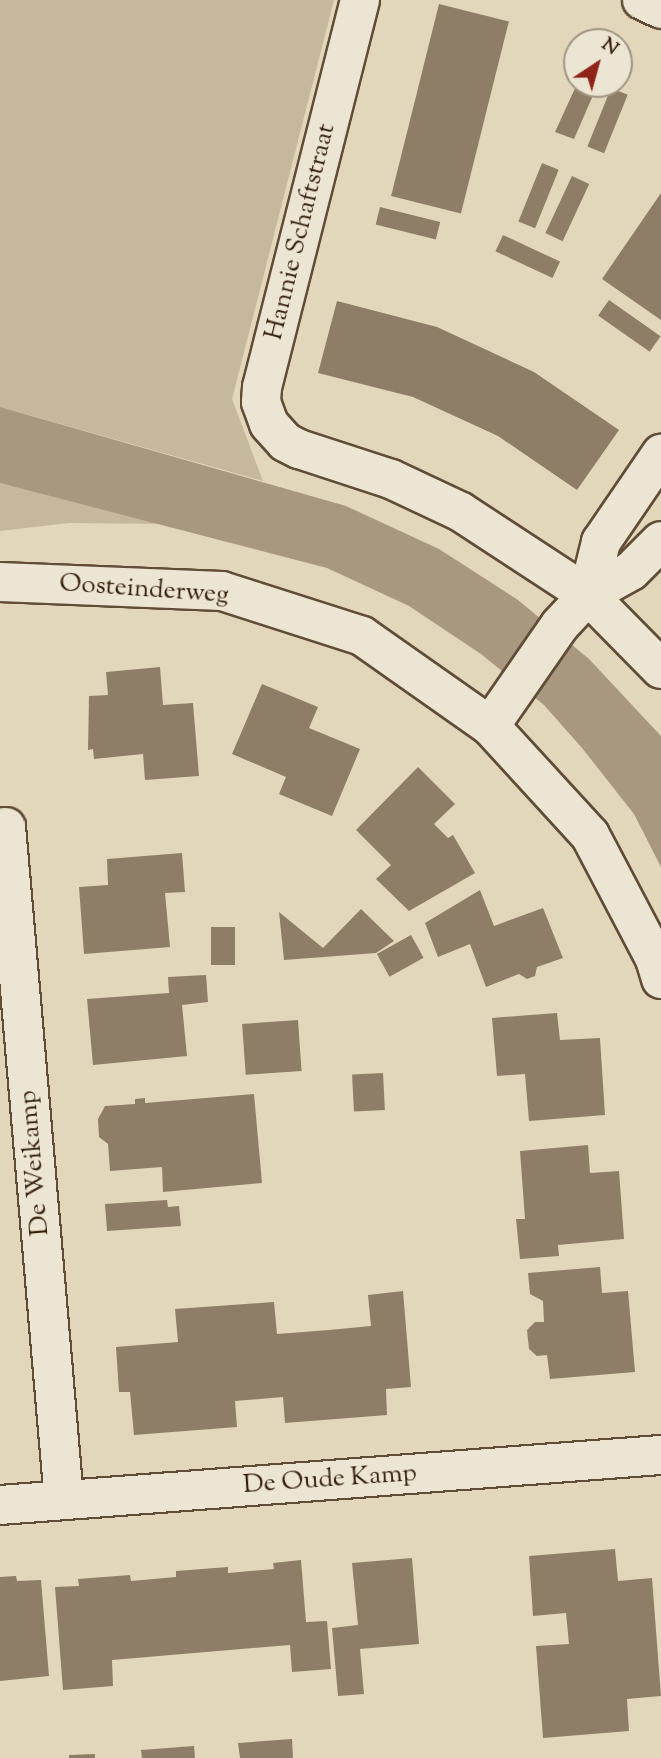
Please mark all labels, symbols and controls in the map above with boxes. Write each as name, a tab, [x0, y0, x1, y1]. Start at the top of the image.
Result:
north arrow	[563, 28, 633, 98]
text: N	[595, 32, 624, 63]
street label: Hannie Schaftstraat	[259, 121, 343, 343]
street label: Oosteinderweg	[58, 569, 230, 611]
street label: De Weikamp	[13, 1089, 57, 1237]
street label: De Oude Kamp	[242, 1458, 418, 1502]

